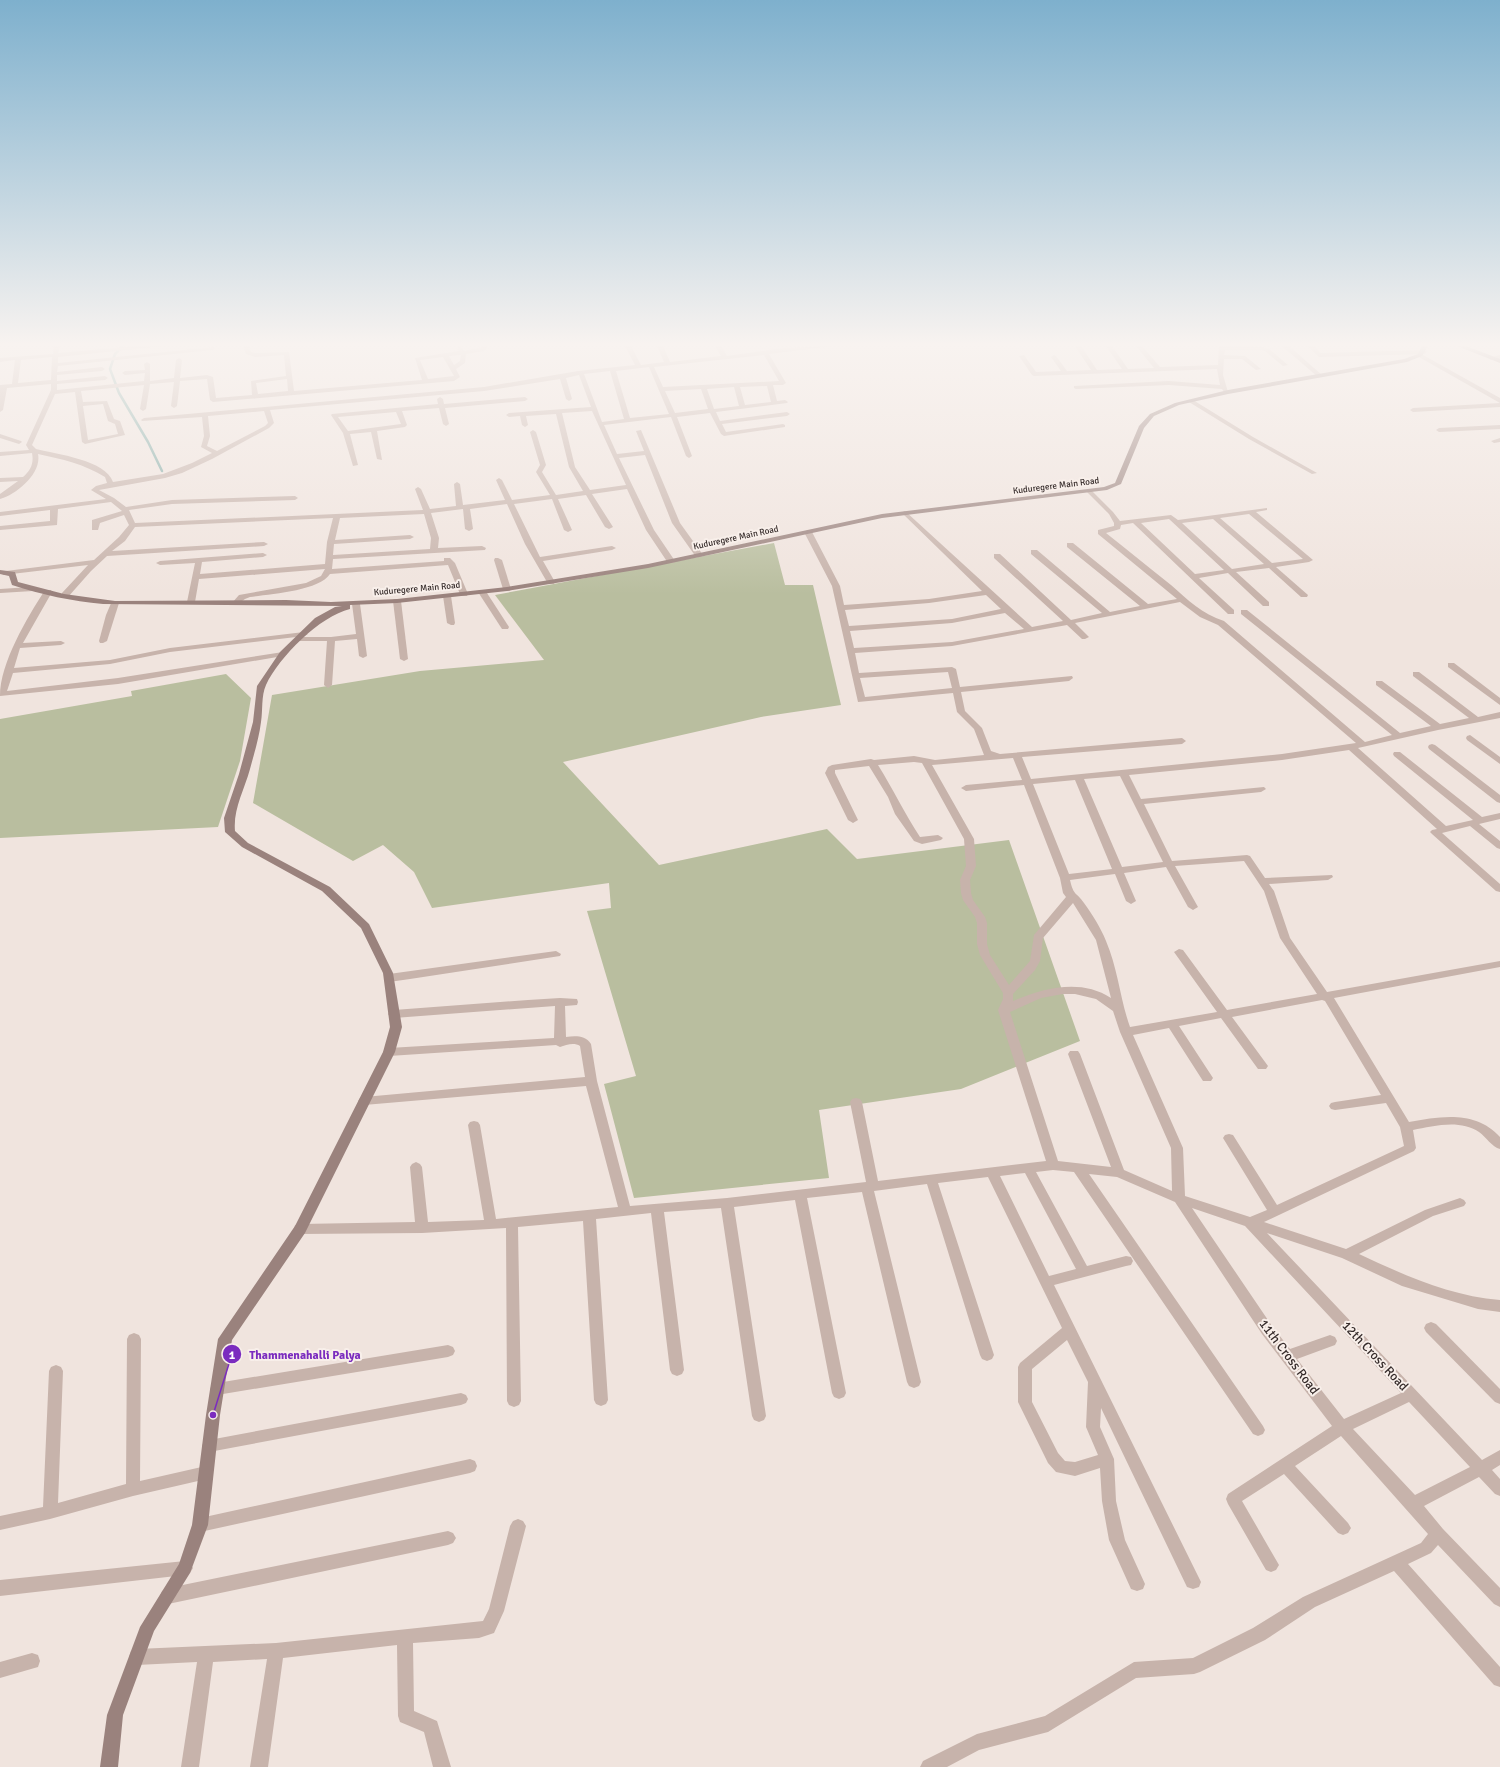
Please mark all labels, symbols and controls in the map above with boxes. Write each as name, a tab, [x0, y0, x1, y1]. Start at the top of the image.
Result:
street label: Kuduregere Main Road	[1012, 475, 1100, 497]
street label: Kuduregere Main Road	[692, 524, 780, 552]
street label: Kuduregere Main Road	[373, 580, 461, 598]
street label: 11th Cross Road	[1256, 1316, 1322, 1398]
street label: 12th Cross Road	[1339, 1318, 1412, 1394]
callout: Thammenahalli Palya	[222, 1342, 369, 1366]
text: 1	[229, 1348, 236, 1363]
text: Thammenahalli Palya	[249, 1348, 361, 1363]

